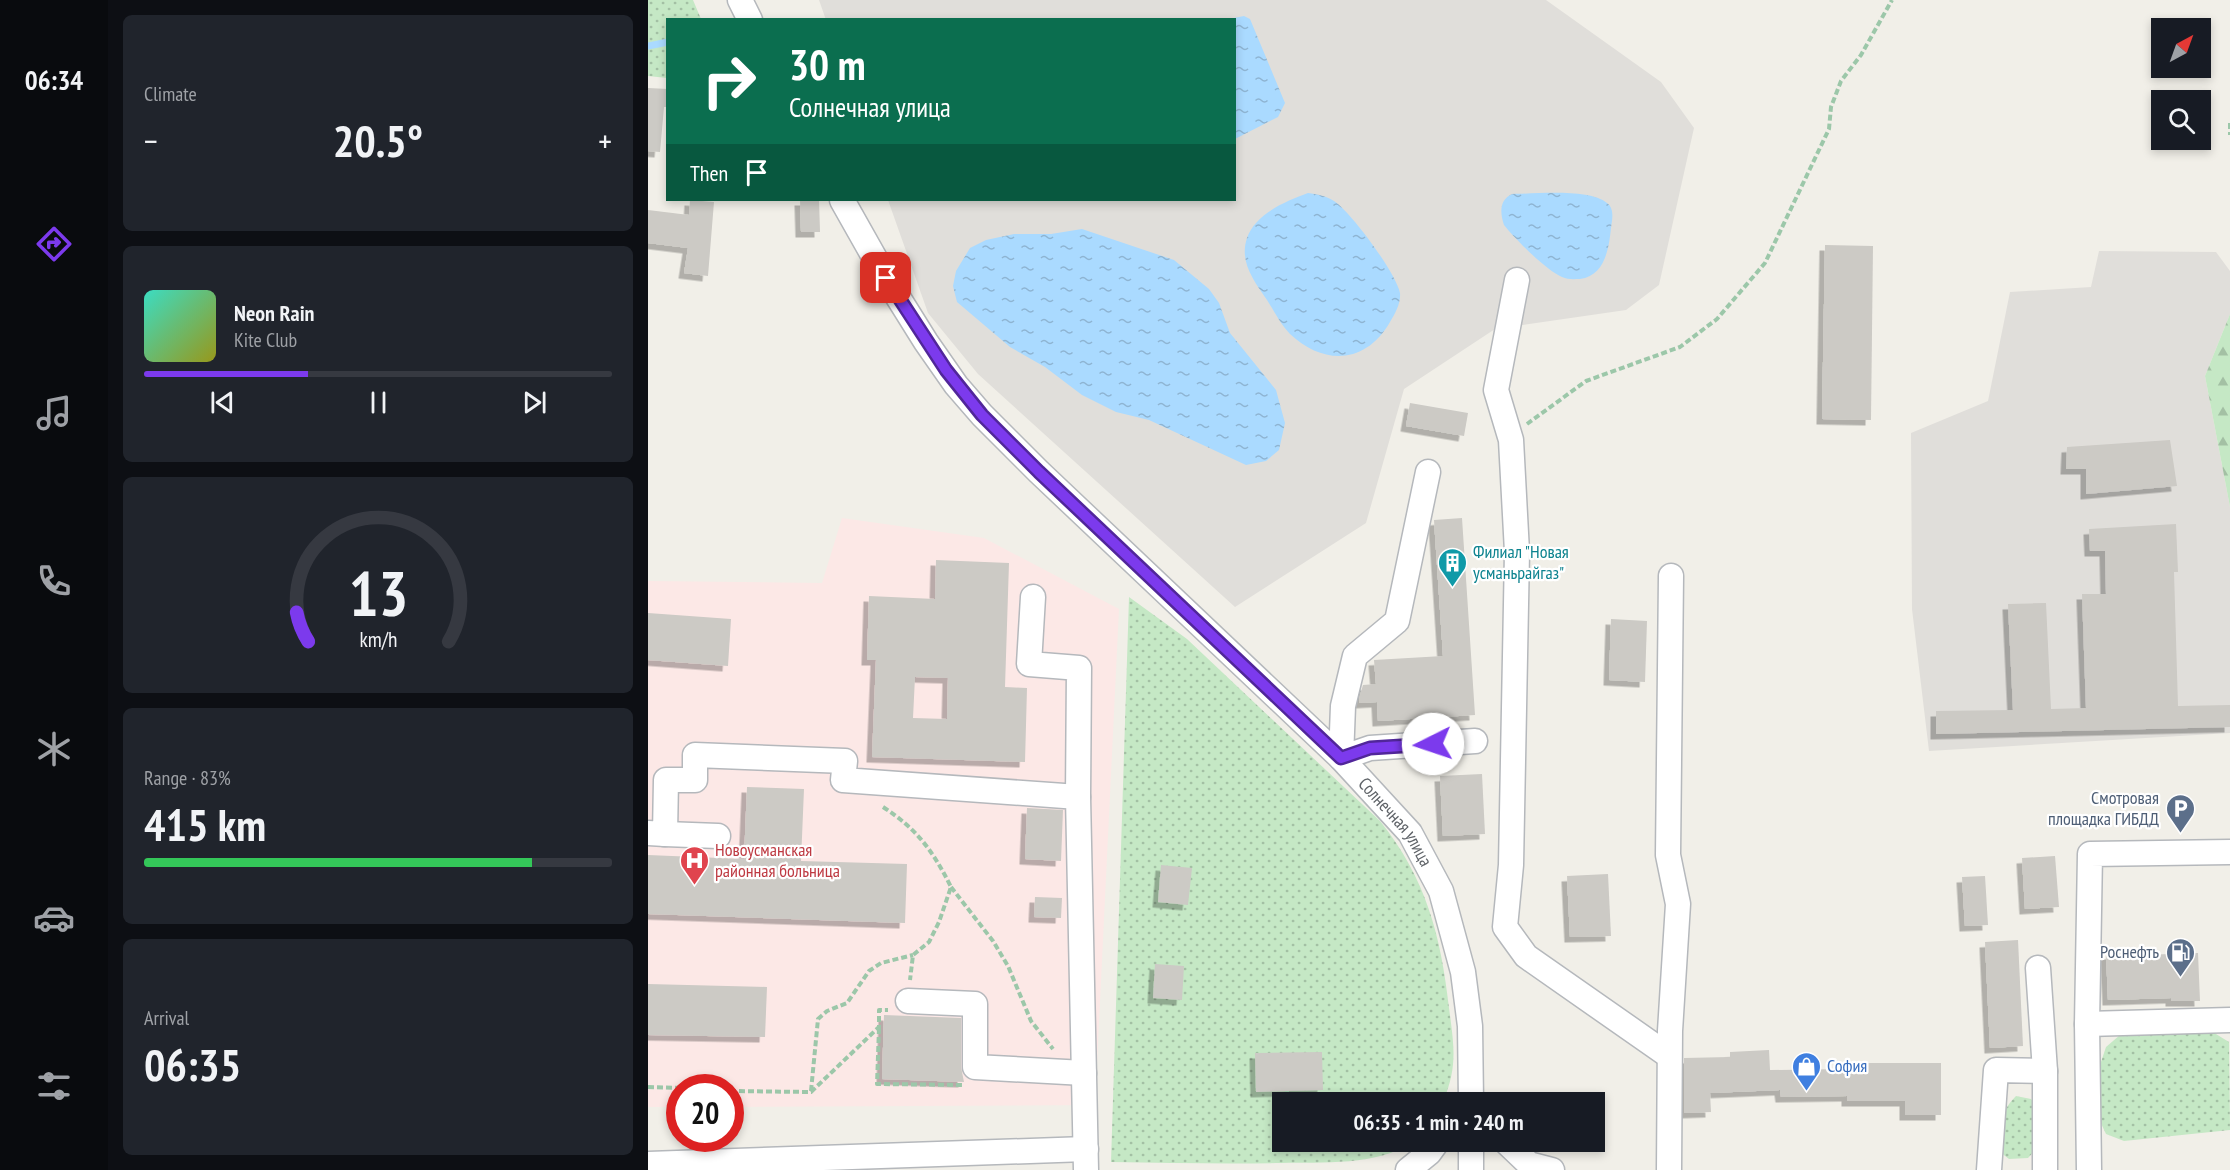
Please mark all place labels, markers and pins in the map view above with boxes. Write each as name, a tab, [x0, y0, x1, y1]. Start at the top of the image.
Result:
pin	[860, 252, 911, 303]
place label: Филиал "Новая усманьрайгаз"	[1473, 540, 1569, 584]
building icon: Филиал "Новая усманьрайгаз"	[1436, 546, 1468, 588]
place label: Смотровая площадка ГИБДД	[2048, 786, 2159, 830]
parking icon: Смотровая площадка ГИБДД	[2164, 792, 2196, 834]
place label: Новоусманская районная больница	[715, 838, 840, 882]
hospital icon: Новоусманская районная больница	[678, 844, 710, 886]
fuel station icon: Роснефть	[2164, 936, 2196, 978]
place label: Роснефть	[2100, 940, 2159, 963]
shop icon: София	[1790, 1050, 1822, 1092]
place label: София	[1827, 1054, 1867, 1077]

